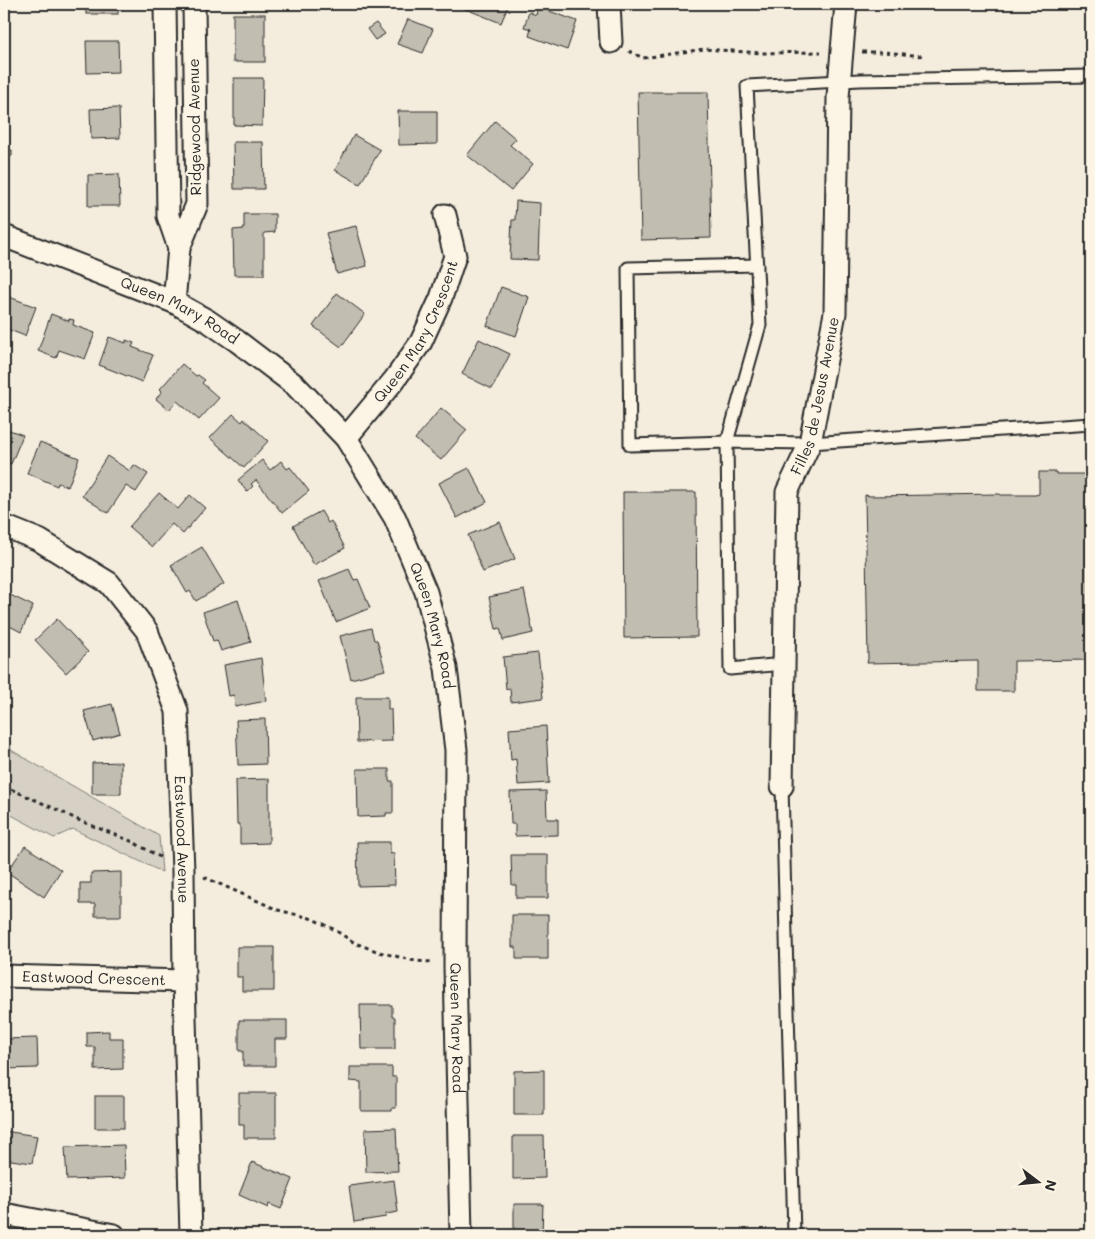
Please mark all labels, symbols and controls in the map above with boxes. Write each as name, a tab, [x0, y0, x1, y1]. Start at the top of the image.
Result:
street label: Ridgewood Avenue	[183, 58, 205, 196]
street label: Queen Mary Crescent	[369, 257, 462, 406]
street label: Queen Mary Road	[118, 271, 243, 348]
street label: Filles de Jesus Avenue	[785, 315, 843, 478]
street label: Queen Mary Road	[406, 559, 459, 690]
street label: Eastwood Avenue	[170, 775, 194, 903]
street label: Queen Mary Road	[446, 962, 469, 1093]
street label: Eastwood Crescent	[22, 966, 166, 989]
north arrow	[1012, 1156, 1062, 1206]
text: N	[1040, 1178, 1062, 1193]

